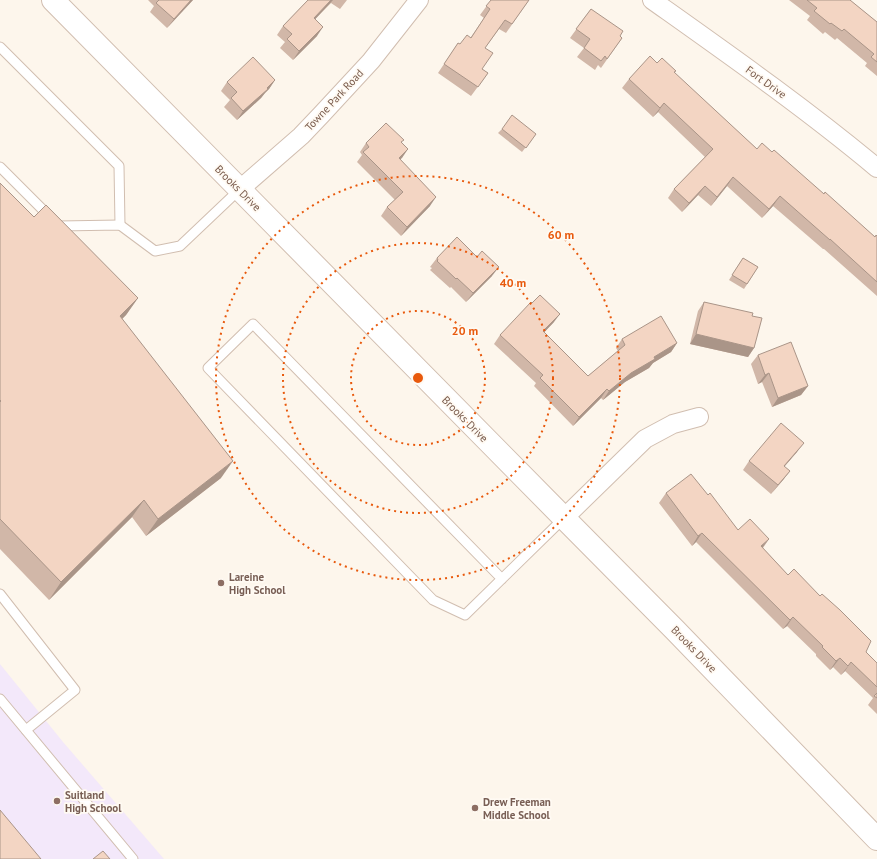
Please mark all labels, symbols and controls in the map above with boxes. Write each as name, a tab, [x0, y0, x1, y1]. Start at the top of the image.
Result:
street label: Fort Drive	[743, 63, 789, 102]
street label: Towne Park Road	[302, 66, 366, 134]
street label: Brooks Drive	[212, 162, 264, 214]
text: 60 m	[548, 227, 574, 242]
text: 40 m	[500, 275, 526, 290]
text: 20 m	[452, 323, 478, 338]
centre of rings	[411, 371, 425, 385]
street label: Brooks Drive	[439, 393, 491, 445]
place label: Lareine High School	[229, 570, 286, 597]
marker: Lareine High School	[216, 578, 226, 588]
street label: Brooks Drive	[668, 623, 720, 676]
place label: Suitland High School	[65, 788, 122, 815]
place label: Drew Freeman Middle School	[483, 795, 551, 822]
marker: Suitland High School	[52, 796, 62, 806]
marker: Drew Freeman Middle School	[470, 803, 480, 813]

